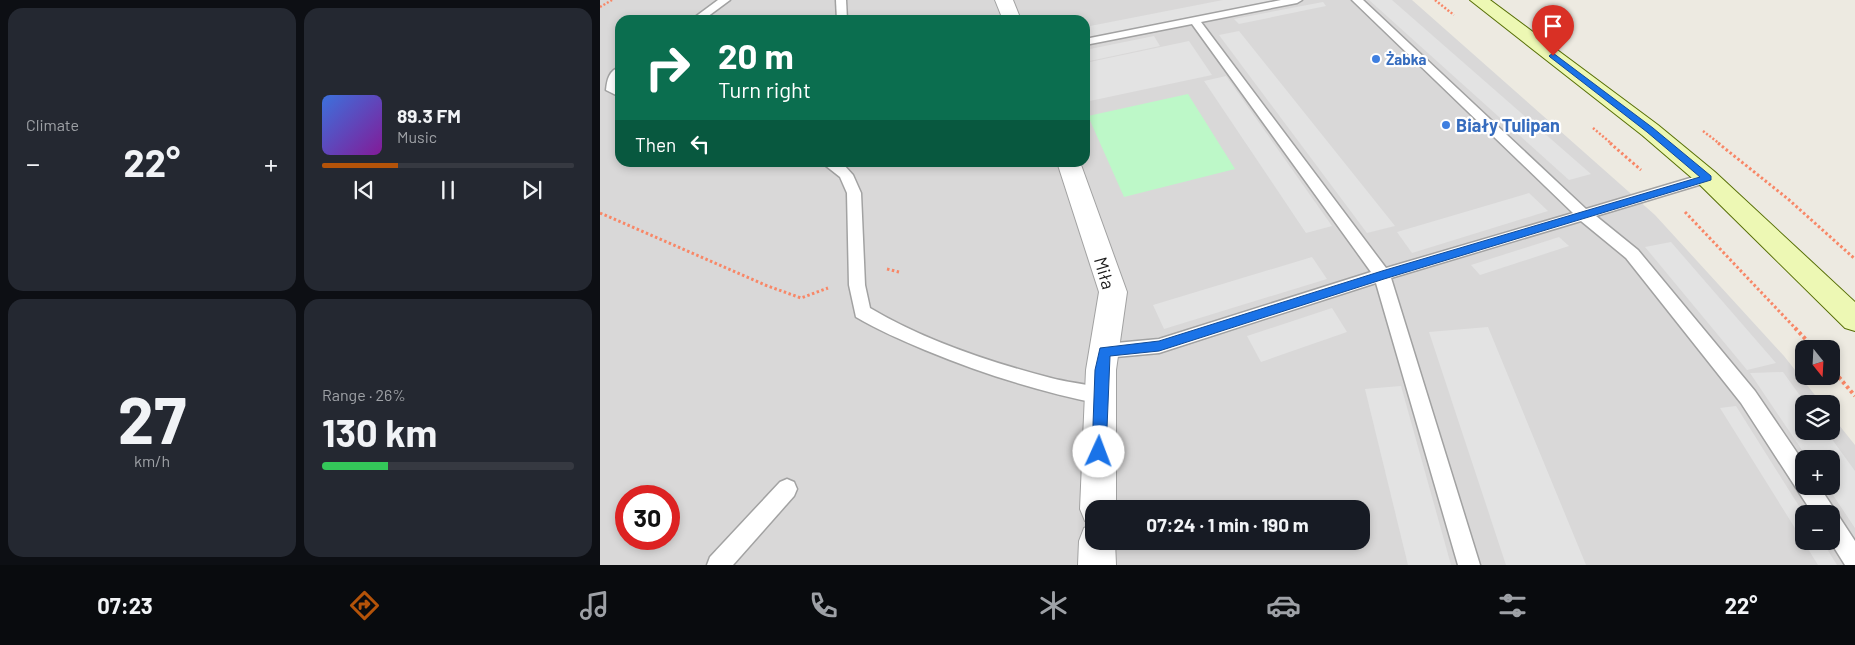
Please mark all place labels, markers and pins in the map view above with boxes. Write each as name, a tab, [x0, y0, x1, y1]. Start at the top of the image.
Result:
pin	[1532, 5, 1574, 56]
place label: Żabka	[1386, 50, 1426, 68]
marker: Żabka	[1370, 53, 1382, 65]
place label: Biały Tulipan	[1456, 114, 1560, 136]
marker: Biały Tulipan	[1440, 119, 1452, 131]

